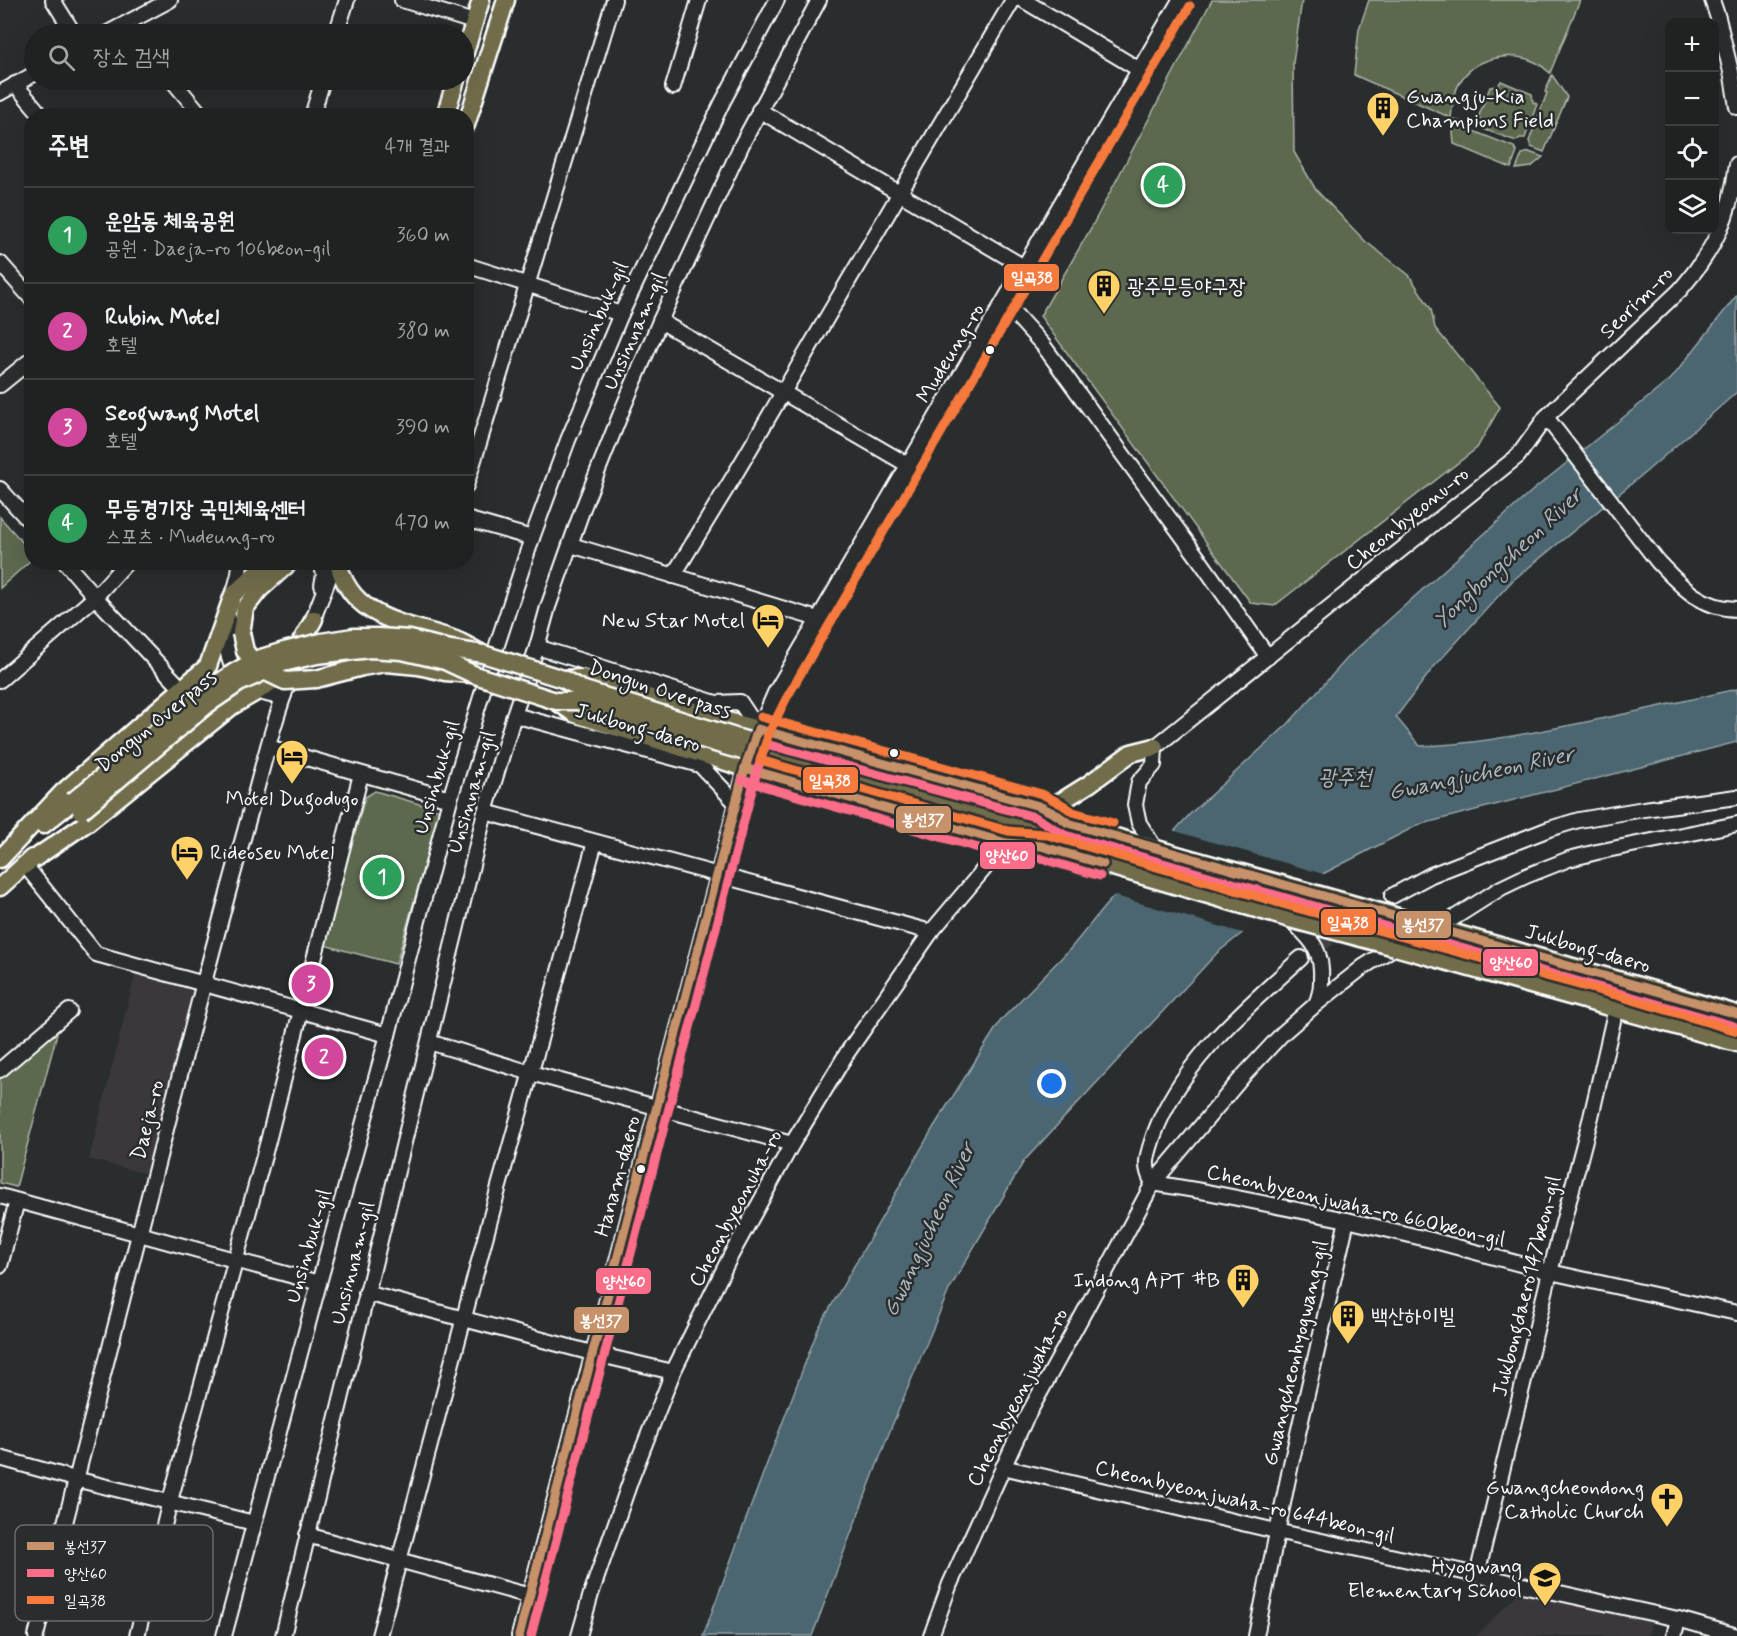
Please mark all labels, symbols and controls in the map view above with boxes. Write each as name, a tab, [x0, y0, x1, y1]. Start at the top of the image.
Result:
map controls	[1665, 18, 1719, 234]
button: +	[1665, 18, 1719, 72]
search box	[24, 24, 474, 90]
icon: search	[45, 41, 78, 74]
text: 장소 검색	[93, 44, 170, 72]
button: −	[1665, 72, 1719, 126]
place label: Gwangju-Kia Champions Field	[1406, 83, 1554, 135]
building icon: Gwangju-Kia Champions Field	[1365, 90, 1401, 137]
button: locate	[1665, 126, 1719, 180]
text: 주변	[48, 130, 90, 164]
text: 4개 결과	[385, 134, 450, 161]
pin: 4	[1144, 162, 1182, 207]
button: layers	[1665, 180, 1719, 234]
text: 운암동 체육공원	[105, 208, 235, 236]
text: 1	[63, 222, 72, 249]
text: 360 m	[397, 222, 450, 249]
text: 공원 · Daeja-ro 106beon-gil	[105, 236, 331, 263]
street label: Unsinbuk-gil	[562, 257, 636, 376]
street label: Seorim-ro	[1594, 260, 1679, 345]
line badge: 일곡38	[1003, 263, 1060, 292]
street label: Unsinnam-gil	[597, 268, 673, 395]
text: 일곡38	[1011, 268, 1053, 289]
building icon: 광주무등야구장	[1086, 268, 1122, 315]
place label: 광주무등야구장	[1127, 273, 1245, 301]
street label: Mudeung-ro	[910, 298, 992, 409]
text: Rubin Motel	[105, 304, 219, 332]
text: 2	[63, 318, 72, 345]
text: 380 m	[397, 318, 450, 345]
text: 호텔	[105, 332, 137, 359]
unlabelled marker	[984, 344, 996, 356]
text: Seogwang Motel	[105, 400, 259, 428]
text: 3	[63, 414, 72, 441]
text: 390 m	[396, 414, 450, 441]
text: 호텔	[105, 428, 137, 455]
street label: Cheonbyeonu-ro	[1340, 460, 1475, 577]
water label: Yongbongcheon River	[1428, 480, 1592, 636]
text: 무등경기장 국민체육센터	[105, 496, 306, 524]
text: 4	[62, 510, 73, 537]
text: 470 m	[395, 510, 450, 537]
text: 스포츠 · Mudeung-ro	[105, 524, 275, 551]
hotel icon: New Star Motel	[750, 602, 786, 649]
place label: New Star Motel	[602, 607, 745, 635]
street label: Dongun Overpass	[584, 654, 735, 727]
street label: Dongun Overpass	[90, 664, 224, 780]
street label: Jukbong-daero	[571, 697, 704, 761]
street label: Unsinbuk-gil	[407, 717, 467, 837]
street label: Unsinnam-gil	[441, 728, 503, 857]
hotel icon: Motel Dugodugo	[274, 738, 310, 785]
water label: Gwangjucheon River	[1386, 740, 1580, 808]
unlabelled marker	[888, 747, 900, 759]
water label: 광주천	[1318, 764, 1374, 792]
line badge: 일곡38	[802, 766, 859, 794]
text: 일곡38	[809, 771, 851, 792]
place label: Motel Dugodugo	[225, 785, 359, 815]
line badge: 봉선37	[895, 805, 952, 834]
text: 봉선37	[902, 810, 945, 831]
hotel icon: Rideoseu Motel	[169, 834, 205, 881]
place label: Rideoseu Motel	[210, 839, 334, 867]
line badge: 양산60	[979, 841, 1036, 870]
text: 양산60	[986, 846, 1028, 867]
pin: 1	[362, 854, 401, 900]
line badge: 일곡38	[1320, 908, 1377, 936]
line badge: 봉선37	[1395, 910, 1452, 939]
text: 일곡38	[1327, 913, 1369, 934]
text: 봉선37	[1402, 915, 1445, 936]
street label: Jukbong-daero	[1521, 918, 1654, 982]
line badge: 양산60	[1482, 948, 1539, 977]
text: 양산60	[1490, 953, 1532, 974]
pin: 3	[292, 962, 330, 1006]
pin: 2	[304, 1034, 344, 1080]
your location	[1037, 1069, 1066, 1098]
street label: Daeja-ro	[125, 1077, 171, 1163]
street label: Hanam-daero	[588, 1113, 648, 1240]
street label: Cheonbyeonuha-ro	[683, 1125, 789, 1292]
water label: Gwangjucheon River	[877, 1136, 984, 1322]
street label: Cheonbyeonjwaha-ro 660beon-gil	[1204, 1158, 1508, 1254]
unlabelled marker	[635, 1163, 647, 1175]
street label: Jukbongdaero147beon-gil	[1486, 1173, 1570, 1400]
street label: Unsinbuk-gil	[279, 1186, 339, 1306]
street label: Unsinnam-gil	[324, 1199, 382, 1328]
street label: Gwangcheonhyogwang-gil	[1256, 1238, 1336, 1469]
building icon: Indong APT #B	[1225, 1262, 1261, 1309]
line badge: 양산60	[595, 1267, 652, 1295]
place label: Indong APT #B	[1073, 1267, 1220, 1295]
text: 양산60	[603, 1272, 645, 1293]
building icon: 백산하이빌	[1330, 1298, 1366, 1345]
street label: Cheonbyeonjwaha-ro	[961, 1303, 1075, 1492]
place label: 백산하이빌	[1371, 1303, 1456, 1331]
line badge: 봉선37	[573, 1306, 630, 1334]
text: 봉선37	[580, 1311, 623, 1332]
street label: Cheonbyeonjwaha-ro 644beon-gil	[1092, 1454, 1397, 1550]
place label: Gwangcheondong Catholic Church	[1486, 1474, 1644, 1526]
church icon: Gwangcheondong Catholic Church	[1649, 1481, 1685, 1528]
legend	[15, 1525, 213, 1621]
text: 봉선37	[64, 1537, 107, 1558]
place label: Hyogwang Elementary School	[1347, 1553, 1522, 1605]
school or university icon: Hyogwang Elementary School	[1527, 1560, 1563, 1607]
text: 양산60	[64, 1564, 107, 1585]
text: 일곡38	[64, 1591, 106, 1612]

